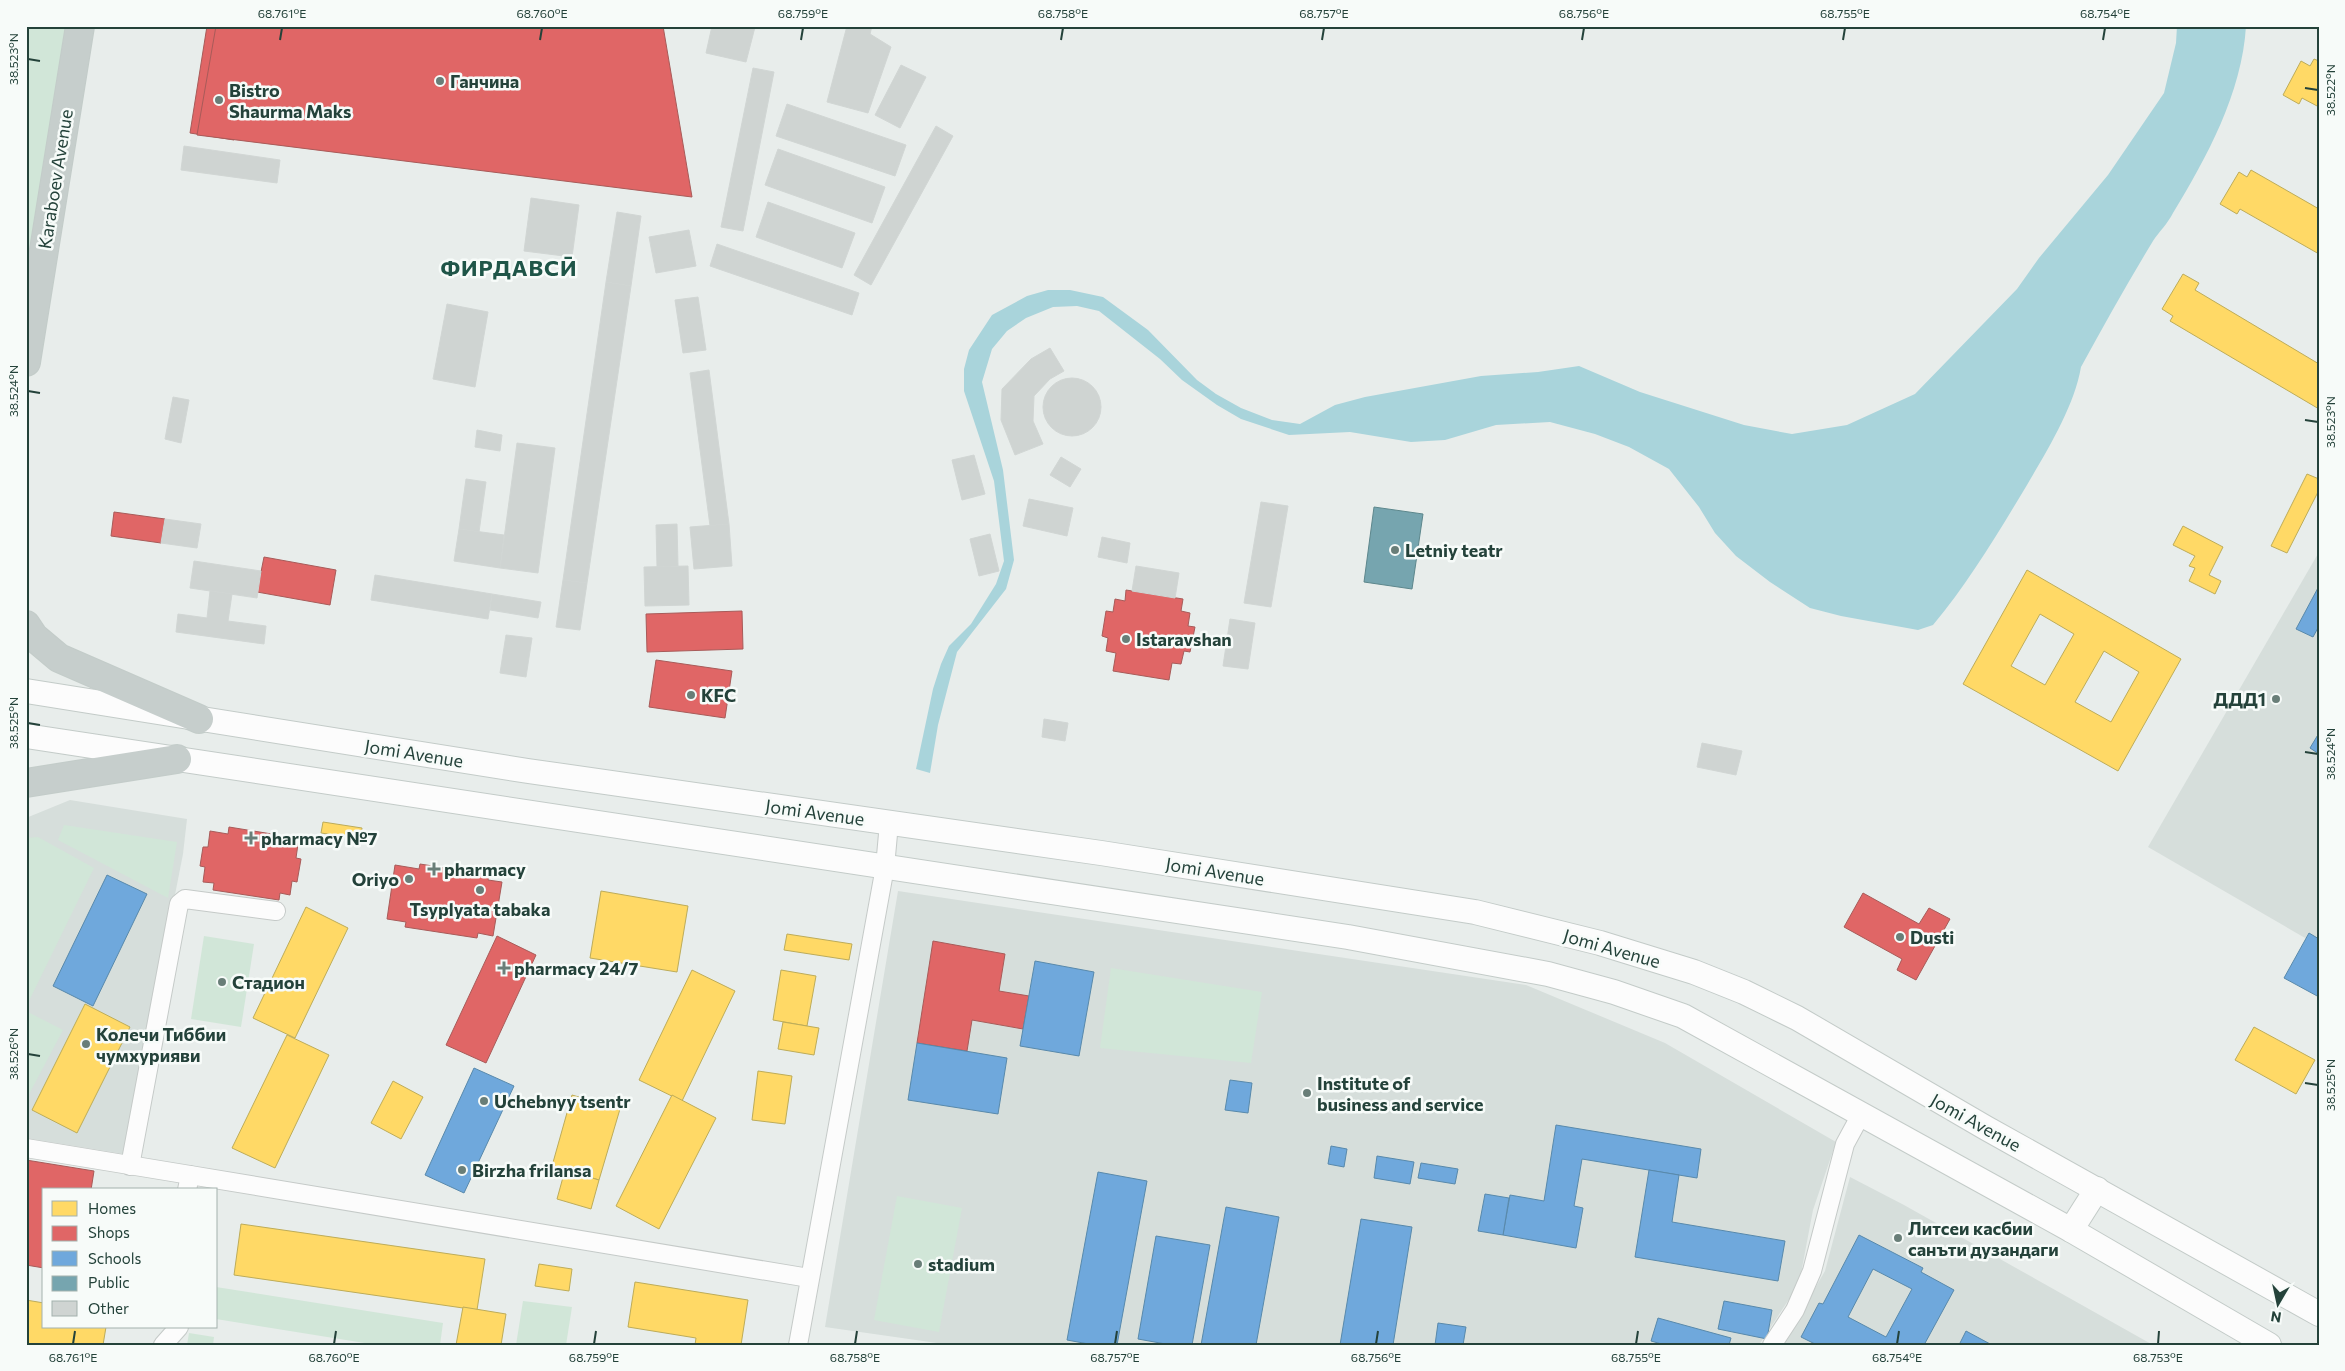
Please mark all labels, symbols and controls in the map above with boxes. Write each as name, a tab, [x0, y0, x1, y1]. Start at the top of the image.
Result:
text: 68.761°E	[258, 6, 306, 20]
text: 68.760°E	[516, 6, 568, 20]
text: 68.759°E	[778, 6, 828, 20]
text: 68.758°E	[1038, 6, 1088, 20]
text: 68.757°E	[1299, 6, 1349, 20]
text: 68.756°E	[1559, 6, 1609, 20]
text: 68.755°E	[1820, 6, 1870, 20]
text: 68.754°E	[2080, 6, 2130, 20]
text: 38.523°N	[6, 33, 20, 85]
text: 38.522°N	[2323, 64, 2337, 116]
place label: Ганчина	[450, 70, 519, 92]
marker: Ганчина	[434, 75, 446, 87]
place label: Bistro Shaurma Maks	[229, 79, 351, 122]
marker: Bistro Shaurma Maks	[213, 94, 225, 106]
street label: Karaboev Avenue	[33, 108, 77, 250]
district label: ФИРДАВСӢ	[440, 254, 578, 281]
text: 38.524°N	[6, 365, 20, 417]
text: 38.523°N	[2323, 396, 2337, 448]
place label: Letniy teatr	[1405, 539, 1503, 561]
marker: Letniy teatr	[1389, 544, 1401, 556]
place label: Istaravshan	[1136, 628, 1232, 650]
marker: Istaravshan	[1120, 633, 1132, 645]
place label: KFC	[701, 684, 736, 706]
place label: ДДД1	[2214, 688, 2266, 710]
marker: KFC	[685, 689, 697, 701]
marker: ДДД1	[2270, 693, 2282, 705]
text: 38.525°N	[6, 697, 20, 749]
text: 38.524°N	[2323, 728, 2337, 780]
street label: Jomi Avenue	[363, 734, 465, 772]
street label: Jomi Avenue	[764, 794, 866, 830]
place label: pharmacy №7	[261, 827, 378, 849]
marker: pharmacy №7	[245, 832, 257, 844]
street label: Jomi Avenue	[1164, 852, 1266, 890]
place label: pharmacy	[444, 858, 526, 880]
marker: pharmacy	[428, 863, 440, 875]
place label: Oriyo	[352, 868, 399, 890]
marker: Oriyo	[403, 873, 415, 885]
marker: Tsyplyata tabaka	[474, 884, 486, 896]
place label: Tsyplyata tabaka	[410, 898, 550, 920]
street label: Jomi Avenue	[1561, 924, 1663, 972]
place label: Dusti	[1910, 926, 1954, 948]
marker: Dusti	[1894, 931, 1906, 943]
place label: pharmacy 24/7	[514, 957, 638, 979]
marker: pharmacy 24/7	[498, 962, 510, 974]
place label: Стадион	[232, 971, 305, 993]
marker: Стадион	[216, 976, 228, 988]
place label: Колечи Тиббии чумхурияви	[96, 1023, 226, 1066]
text: 38.526°N	[6, 1028, 20, 1080]
marker: Колечи Тиббии чумхурияви	[80, 1038, 92, 1050]
text: 38.525°N	[2323, 1059, 2337, 1111]
place label: Institute of business and service	[1317, 1072, 1484, 1115]
marker: Institute of business and service	[1301, 1087, 1313, 1099]
street label: Jomi Avenue	[1927, 1088, 2025, 1156]
place label: Uchebnyy tsentr	[494, 1090, 631, 1112]
marker: Uchebnyy tsentr	[478, 1095, 490, 1107]
place label: Birzha frilansa	[472, 1159, 591, 1181]
marker: Birzha frilansa	[456, 1164, 468, 1176]
legend	[42, 1188, 218, 1328]
text: Homes	[88, 1199, 136, 1217]
place label: Литсеи касбии санъти дузандаги	[1908, 1217, 2059, 1260]
text: Shops	[88, 1223, 130, 1241]
marker: Литсеи касбии санъти дузандаги	[1892, 1232, 1904, 1244]
text: Schools	[88, 1249, 142, 1267]
place label: stadium	[928, 1253, 995, 1275]
marker: stadium	[912, 1258, 924, 1270]
text: Public	[88, 1273, 130, 1291]
north arrow	[2252, 1278, 2302, 1328]
text: Other	[88, 1299, 129, 1317]
text: N	[2269, 1308, 2282, 1327]
text: 68.761°E	[49, 1350, 97, 1364]
text: 68.760°E	[308, 1350, 360, 1364]
text: 68.759°E	[569, 1350, 619, 1364]
text: 68.758°E	[830, 1350, 880, 1364]
text: 68.757°E	[1090, 1350, 1140, 1364]
text: 68.756°E	[1351, 1350, 1401, 1364]
text: 68.755°E	[1611, 1350, 1661, 1364]
text: 68.754°E	[1872, 1350, 1922, 1364]
text: 68.753°E	[2133, 1350, 2183, 1364]

